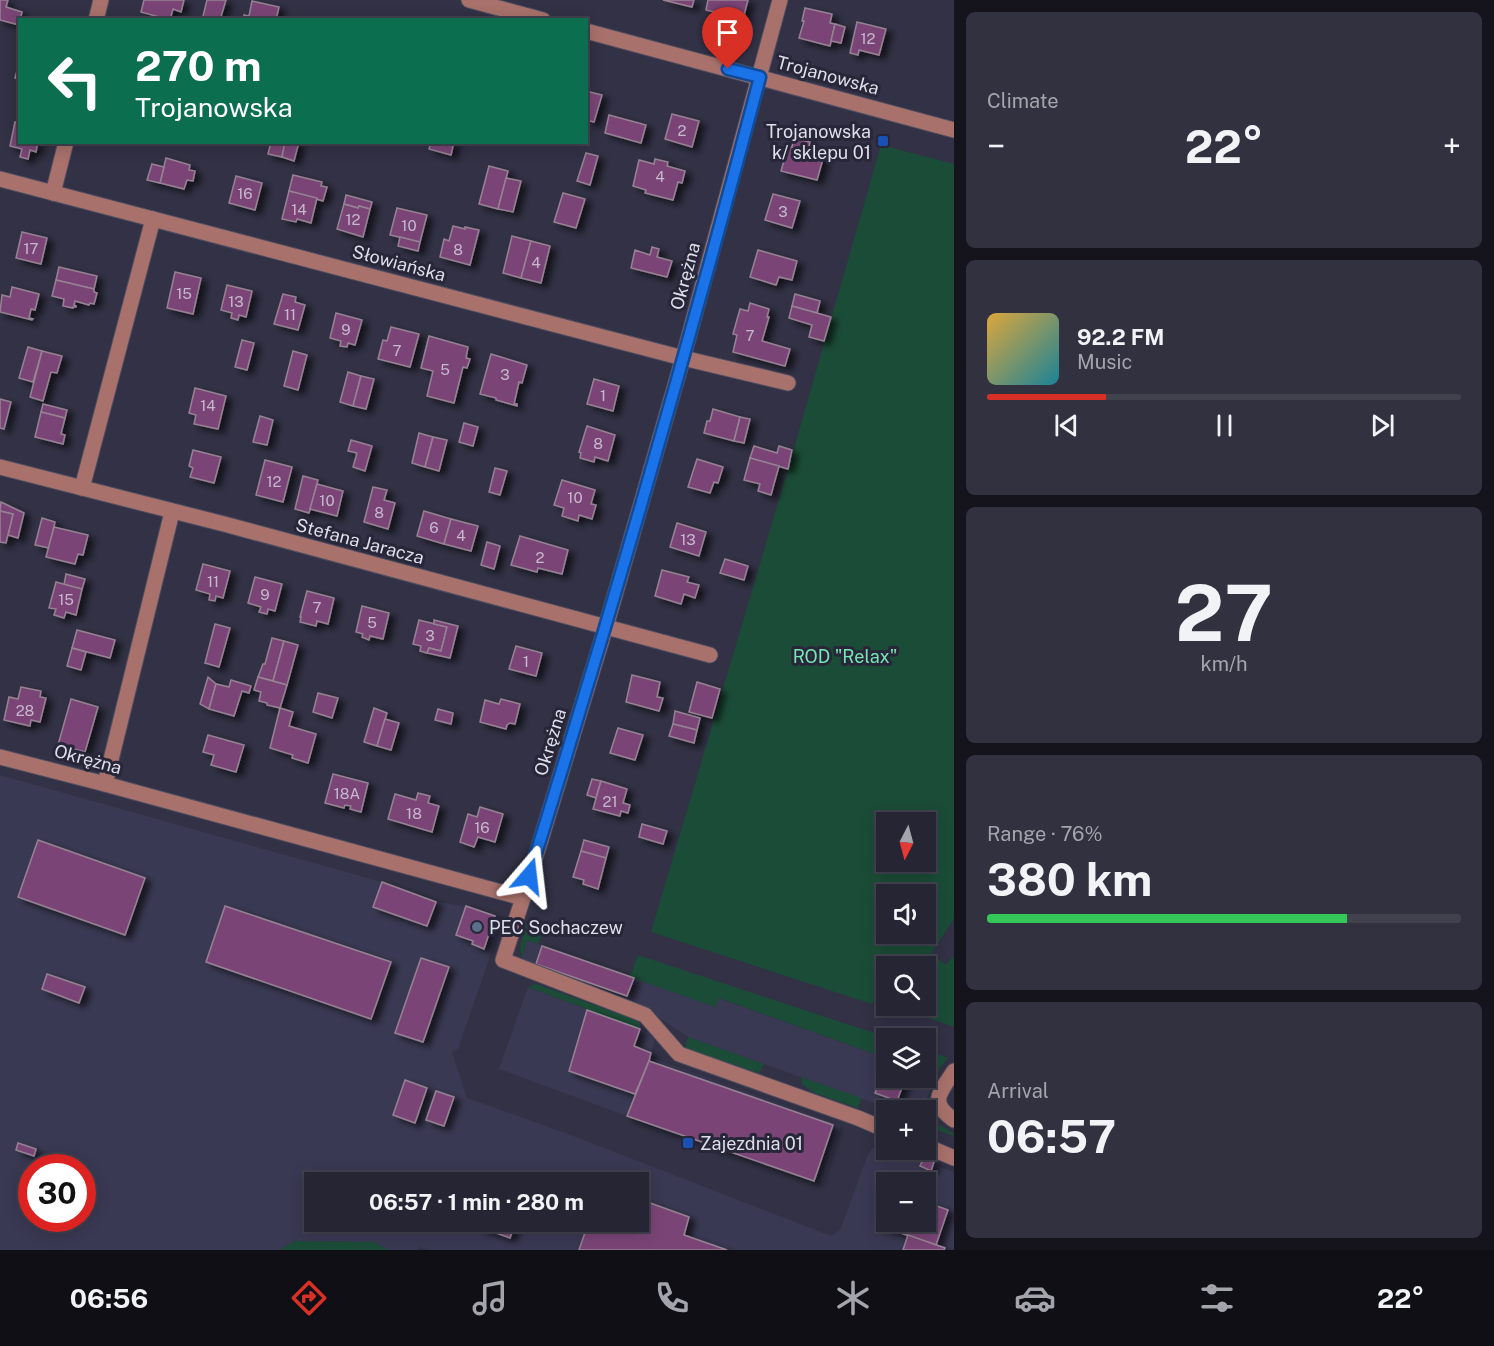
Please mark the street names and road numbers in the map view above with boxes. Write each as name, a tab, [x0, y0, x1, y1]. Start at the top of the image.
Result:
street label: Trojanowska	[775, 51, 881, 99]
street label: Słowiańska	[350, 240, 448, 286]
street label: Okrężna	[666, 240, 704, 312]
street label: Stefana Jaracza	[294, 514, 426, 568]
street label: Okrężna	[530, 706, 570, 778]
street label: Okrężna	[52, 740, 124, 778]

